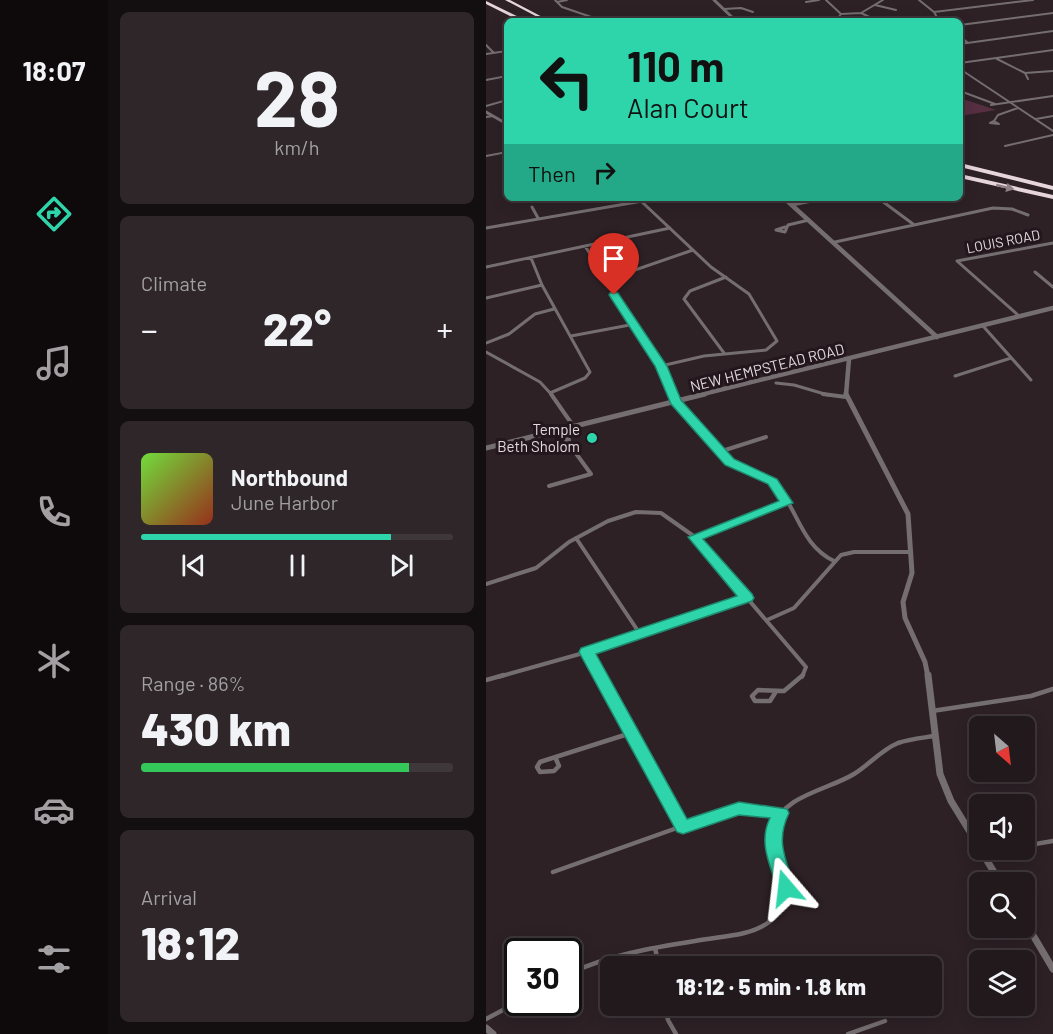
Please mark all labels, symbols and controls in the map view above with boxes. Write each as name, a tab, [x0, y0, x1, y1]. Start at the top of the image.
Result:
text: 110 m	[627, 40, 724, 90]
icon: left	[528, 42, 606, 120]
text: 28	[254, 49, 340, 143]
text: 18:07	[23, 54, 85, 86]
text: Alan Court	[627, 91, 749, 123]
text: km/h	[274, 135, 320, 159]
icon: right	[588, 156, 621, 189]
text: Then	[528, 160, 576, 186]
one-way arrow	[996, 182, 1014, 192]
icon: directions	[33, 193, 75, 235]
street label: LOUIS ROAD	[965, 226, 1041, 256]
pin	[588, 233, 639, 295]
icon: arrive	[597, 242, 630, 275]
text: Climate	[141, 271, 207, 295]
text: 22°	[263, 301, 331, 355]
text: −	[141, 309, 158, 349]
text: +	[436, 309, 453, 349]
street label: NEW HEMPSTEAD ROAD	[688, 339, 846, 395]
icon: music	[33, 342, 75, 384]
place label: Temple Beth Sholom	[497, 420, 580, 455]
marker: Temple Beth Sholom	[585, 431, 599, 445]
text: Northbound	[231, 464, 348, 490]
text: June Harbor	[231, 490, 338, 514]
icon: phone	[33, 491, 75, 533]
icon: previous	[177, 549, 210, 582]
icon: pause	[281, 549, 314, 582]
icon: next	[385, 549, 418, 582]
icon: climate	[33, 640, 75, 682]
text: Range · 86%	[141, 671, 245, 695]
text: 430 km	[141, 701, 291, 755]
north arrow	[969, 716, 1035, 782]
map controls	[969, 716, 1035, 1016]
icon: car	[33, 789, 75, 831]
button: sound	[969, 794, 1035, 860]
position arrow	[754, 856, 818, 920]
button: search	[969, 872, 1035, 938]
text: Arrival	[141, 885, 197, 909]
text: 18:12	[141, 915, 240, 969]
icon: filters	[33, 938, 75, 980]
speed limit sign: 30	[504, 938, 582, 1016]
button: layers	[969, 950, 1035, 1016]
text: 18:12 · 5 min · 1.8 km	[676, 973, 866, 999]

